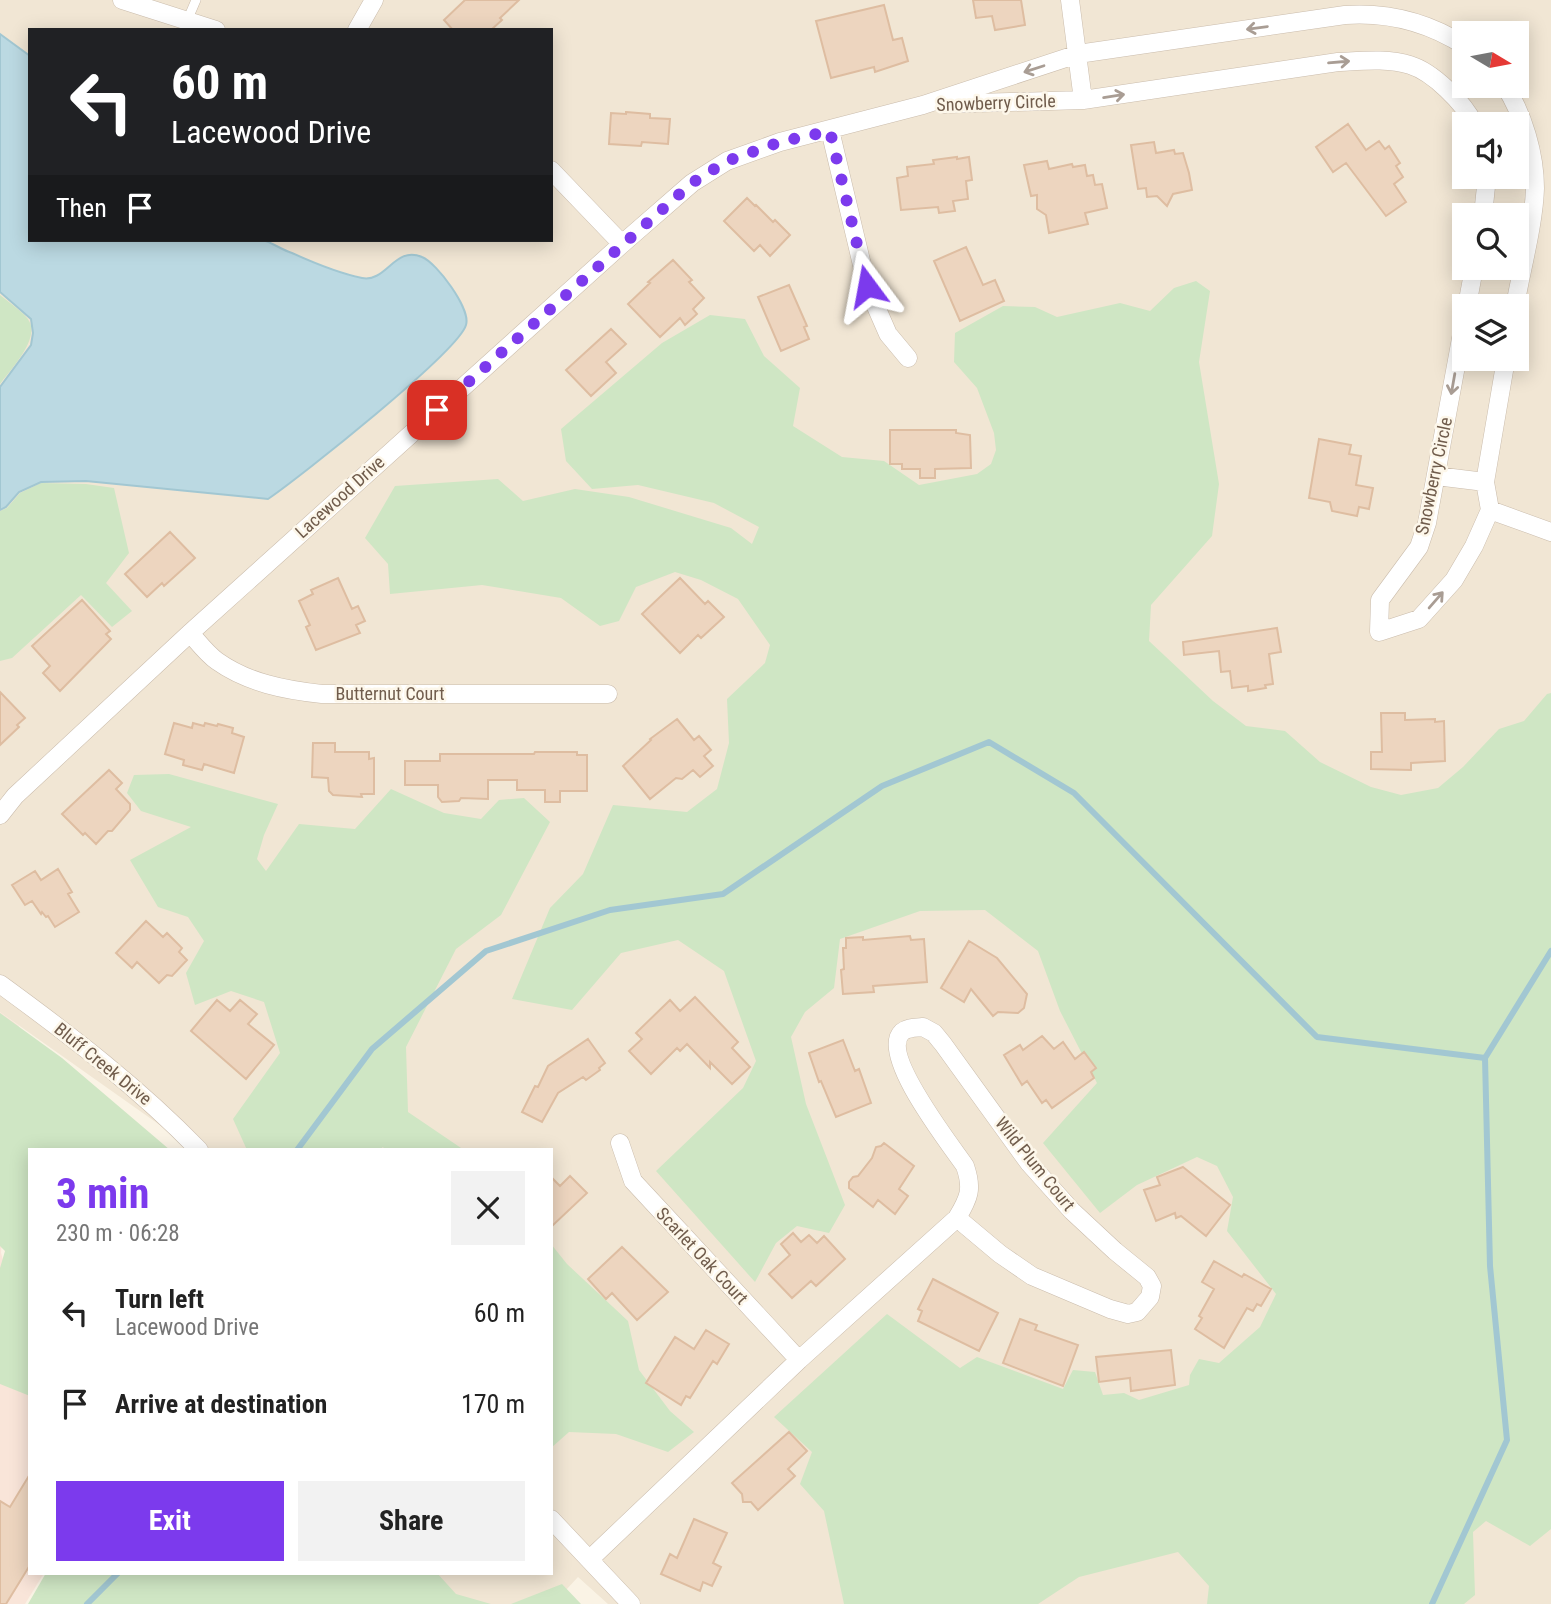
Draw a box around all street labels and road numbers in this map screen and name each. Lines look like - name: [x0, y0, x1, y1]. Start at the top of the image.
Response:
- street label: Snowberry Circle: [936, 90, 1056, 115]
- street label: Snowberry Circle: [1411, 415, 1456, 536]
- street label: Lacewood Drive: [291, 451, 389, 542]
- street label: Butternut Court: [335, 683, 445, 704]
- street label: Bluff Creek Drive: [51, 1018, 156, 1109]
- street label: Wild Plum Court: [991, 1113, 1080, 1215]
- street label: Scarlet Oak Court: [652, 1203, 753, 1308]

